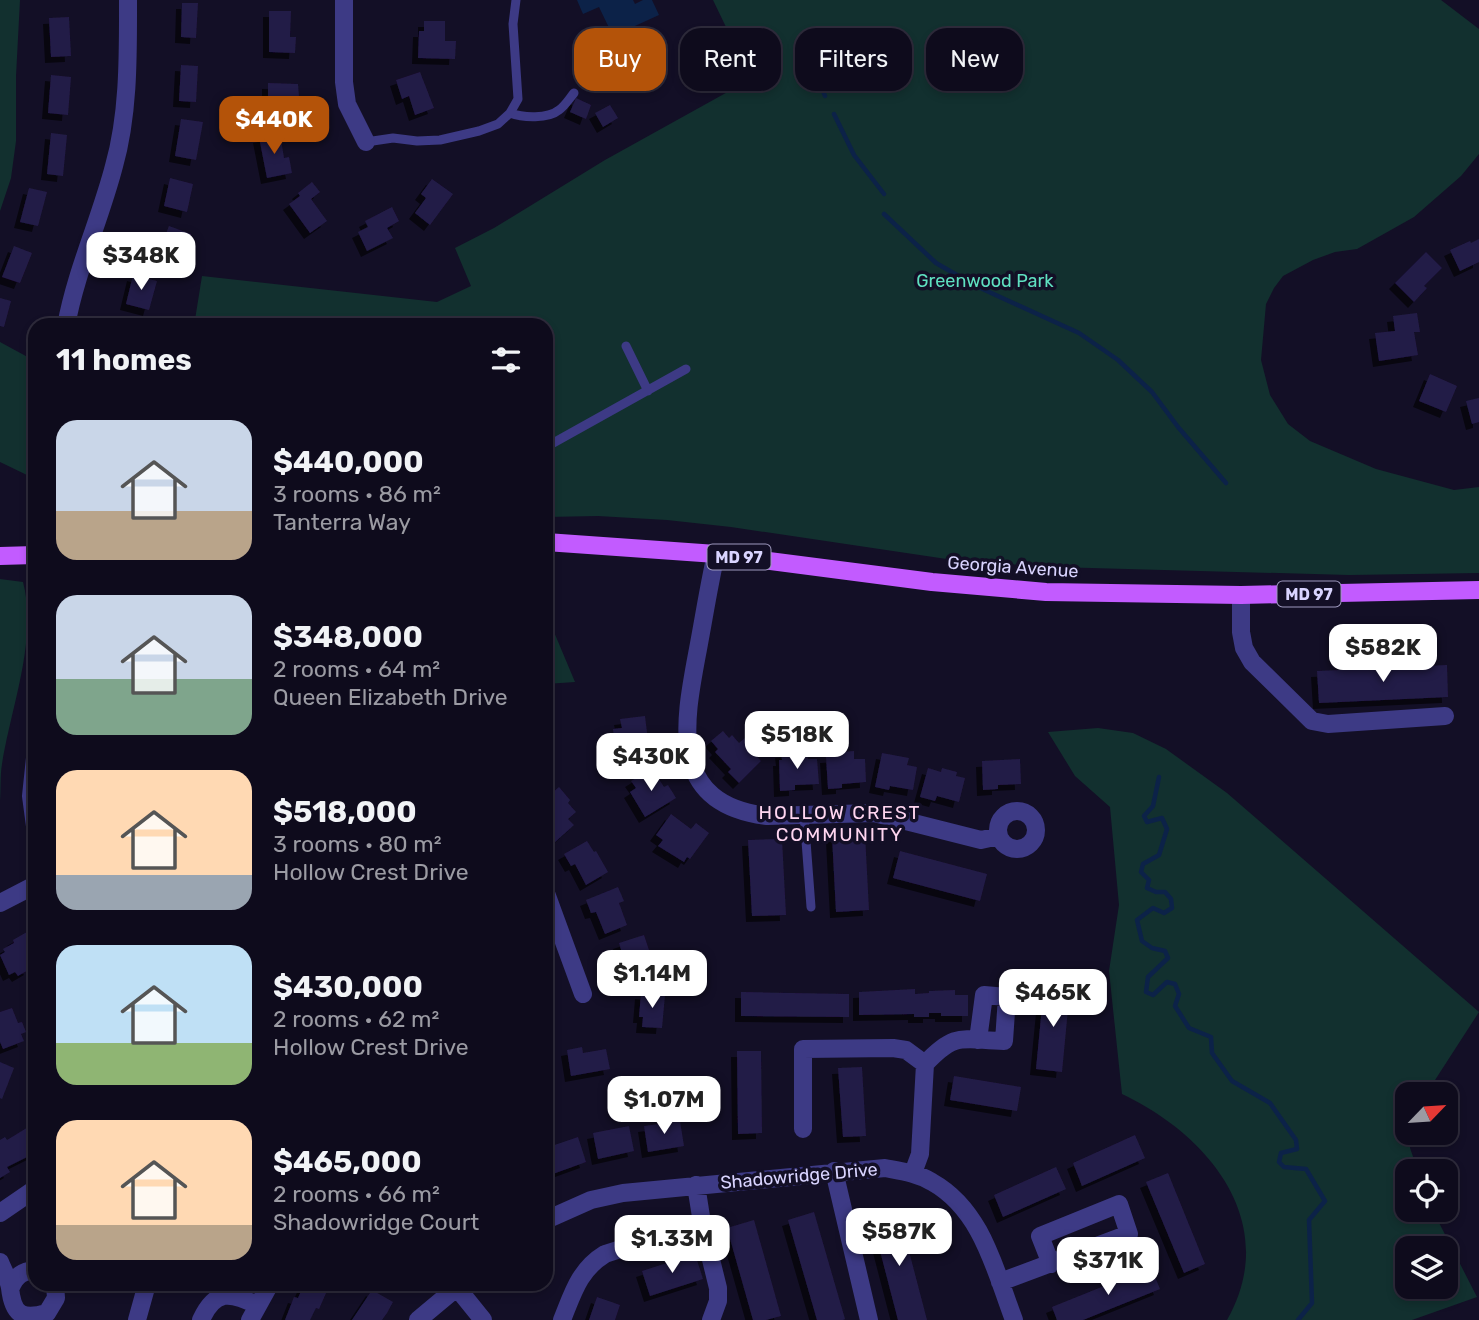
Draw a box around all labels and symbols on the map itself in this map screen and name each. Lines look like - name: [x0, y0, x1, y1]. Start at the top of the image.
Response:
- pin: $440K: [225, 96, 323, 156]
- pin: $348K: [92, 232, 190, 292]
- park label: Greenwood Park: [916, 270, 1054, 292]
- road number: MD 97: [708, 544, 770, 570]
- street label: Georgia Avenue: [947, 551, 1079, 583]
- road number: MD 97: [1278, 582, 1340, 607]
- pin: $582K: [1334, 624, 1432, 684]
- pin: $518K: [748, 712, 846, 771]
- pin: $430K: [602, 734, 700, 793]
- district label: HOLLOW CREST COMMUNITY: [758, 801, 922, 846]
- pin: $1.14M: [595, 950, 709, 1010]
- pin: $465K: [1004, 970, 1102, 1029]
- pin: $1.07M: [607, 1076, 721, 1136]
- north arrow: [1395, 1082, 1458, 1144]
- street label: Shadowridge Drive: [719, 1158, 879, 1194]
- pin: $587K: [850, 1208, 948, 1268]
- pin: $1.33M: [615, 1216, 729, 1275]
- pin: $371K: [1059, 1238, 1157, 1297]

